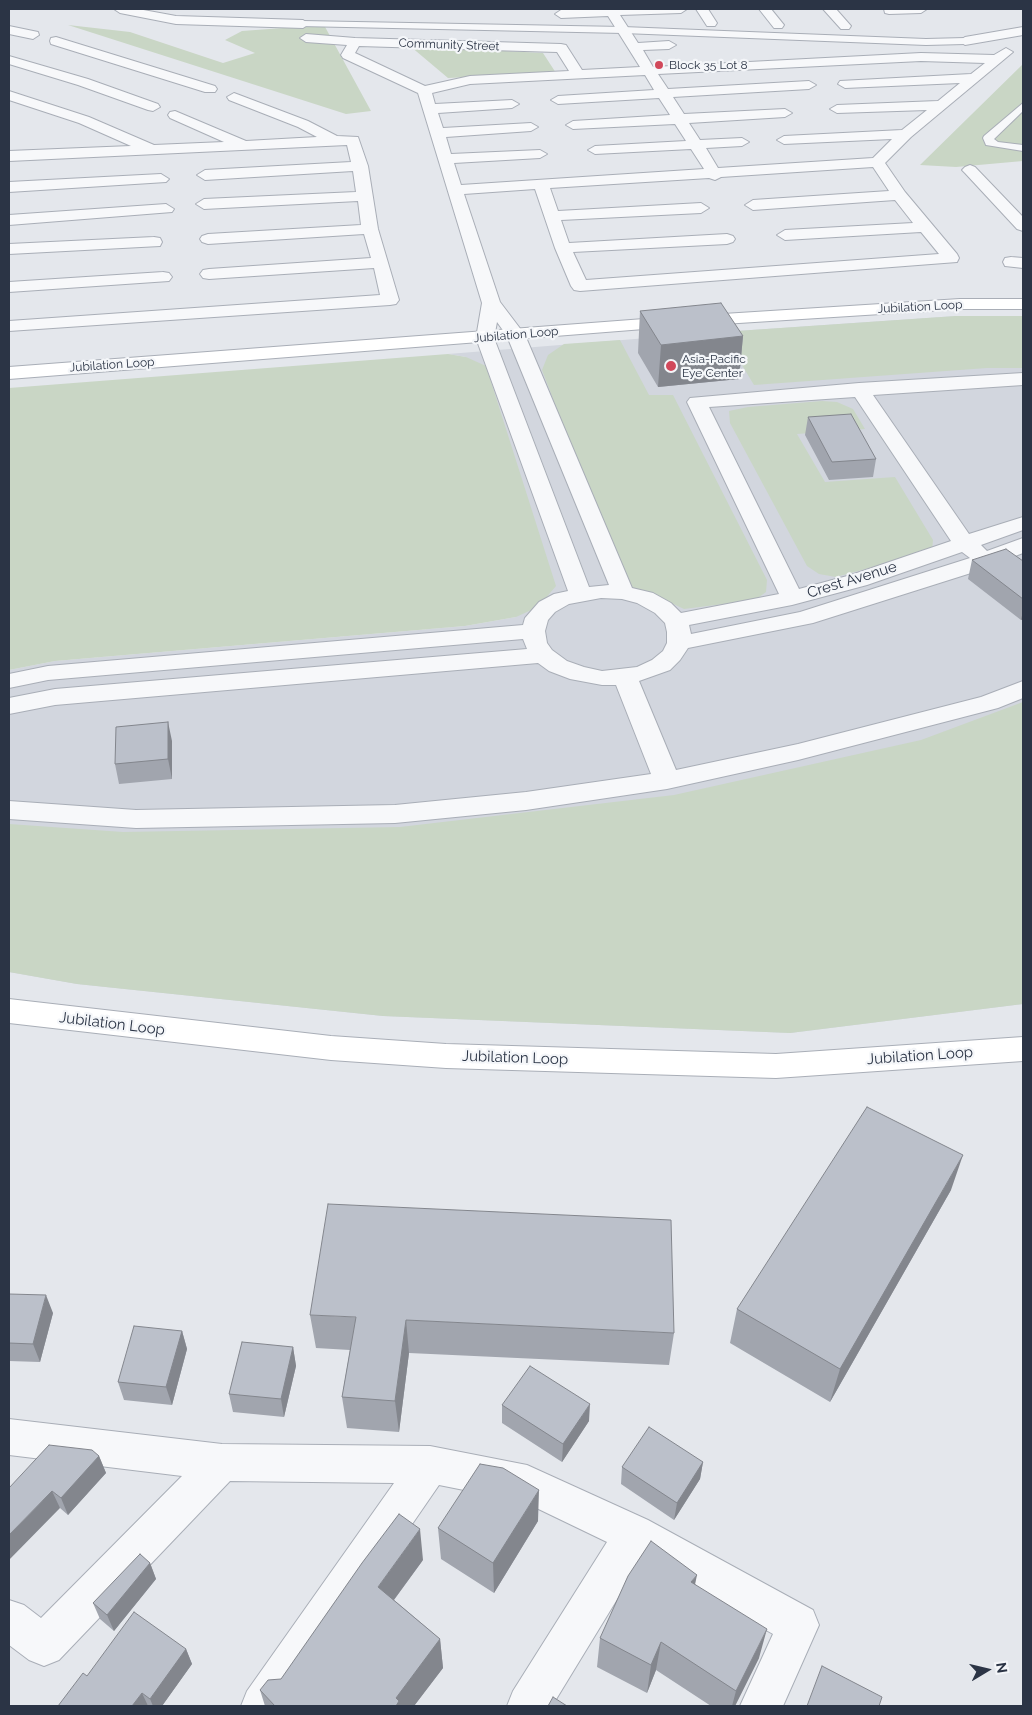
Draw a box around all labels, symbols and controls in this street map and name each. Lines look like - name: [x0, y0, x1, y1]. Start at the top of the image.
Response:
- street label: Community Street: [398, 36, 500, 54]
- place label: Block 35 Lot 8: [669, 58, 748, 72]
- marker: Block 35 Lot 8: [653, 59, 665, 71]
- street label: Jubilation Loop: [877, 298, 963, 316]
- street label: Jubilation Loop: [473, 324, 559, 346]
- place label: Asia-Pacific Eye Center: [682, 352, 746, 380]
- street label: Jubilation Loop: [69, 355, 155, 375]
- marker: Asia-Pacific Eye Center: [664, 359, 678, 373]
- street label: Crest Avenue: [805, 558, 899, 602]
- street label: Jubilation Loop: [58, 1009, 166, 1039]
- street label: Jubilation Loop: [866, 1043, 974, 1069]
- street label: Jubilation Loop: [462, 1047, 568, 1069]
- north arrow: [962, 1645, 1012, 1695]
- text: N: [993, 1661, 1011, 1674]

